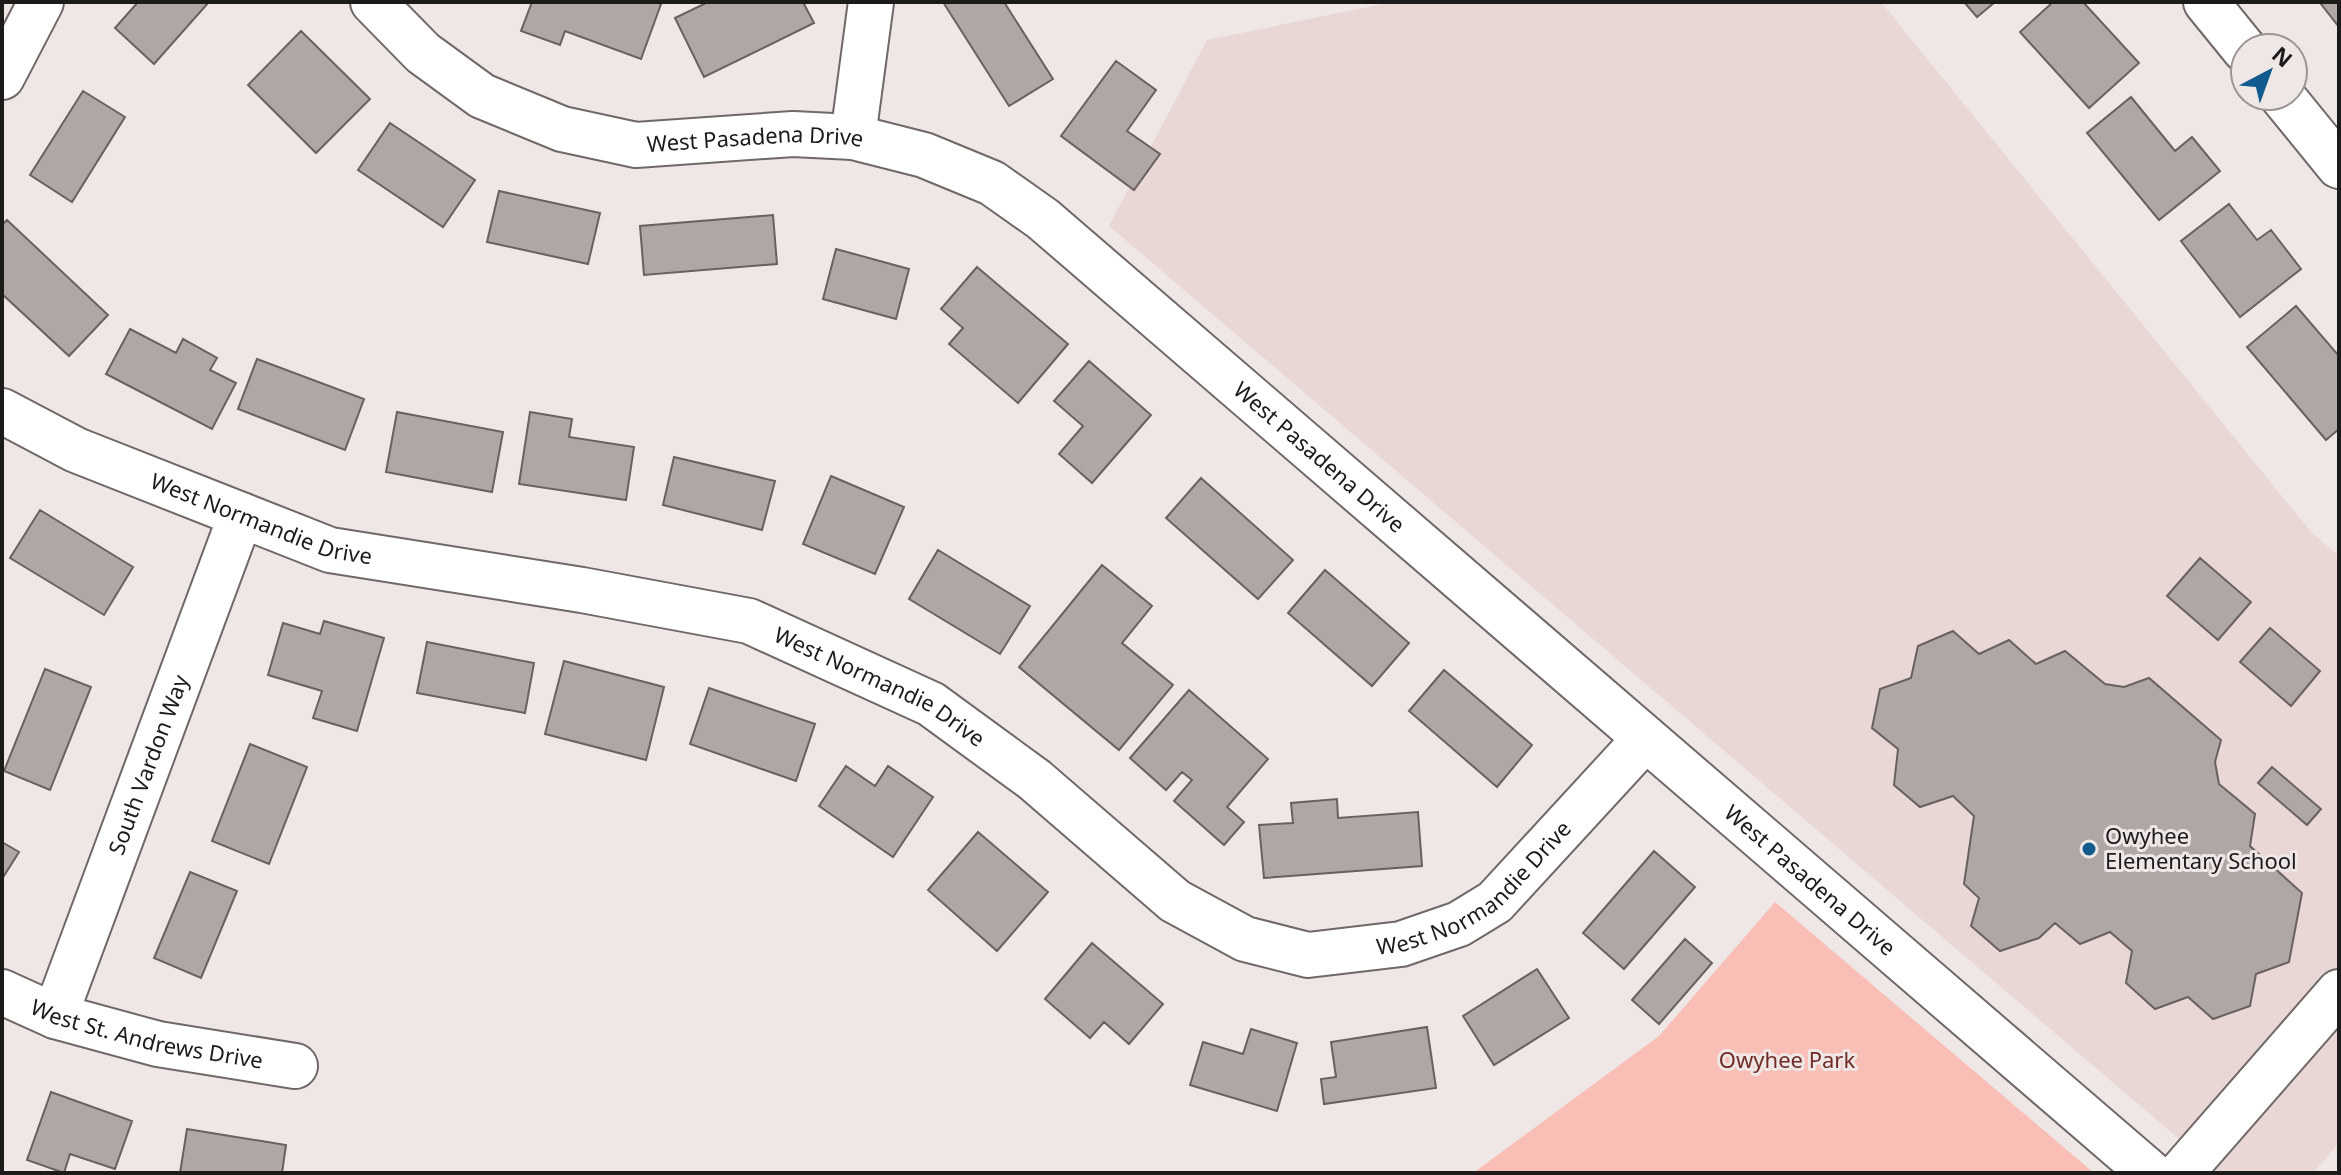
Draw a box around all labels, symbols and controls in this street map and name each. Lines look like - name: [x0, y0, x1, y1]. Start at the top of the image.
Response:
- north arrow: [2229, 32, 2309, 112]
- text: N: [2266, 39, 2299, 73]
- street label: West Pasadena Drive: [646, 118, 867, 158]
- street label: West Pasadena Drive: [1228, 374, 1412, 539]
- street label: West Normandie Drive: [146, 465, 374, 570]
- street label: West Normandie Drive: [770, 619, 992, 753]
- street label: South Vardon Way: [100, 669, 195, 859]
- street label: West Pasadena Drive: [1719, 797, 1903, 962]
- street label: West Normandie Drive: [1374, 813, 1577, 961]
- place label: Owyhee Elementary School: [2105, 820, 2297, 875]
- marker: Owyhee Elementary School: [2080, 840, 2098, 858]
- street label: West St. Andrews Drive: [26, 991, 265, 1075]
- park label: Owyhee Park: [1719, 1044, 1855, 1074]

